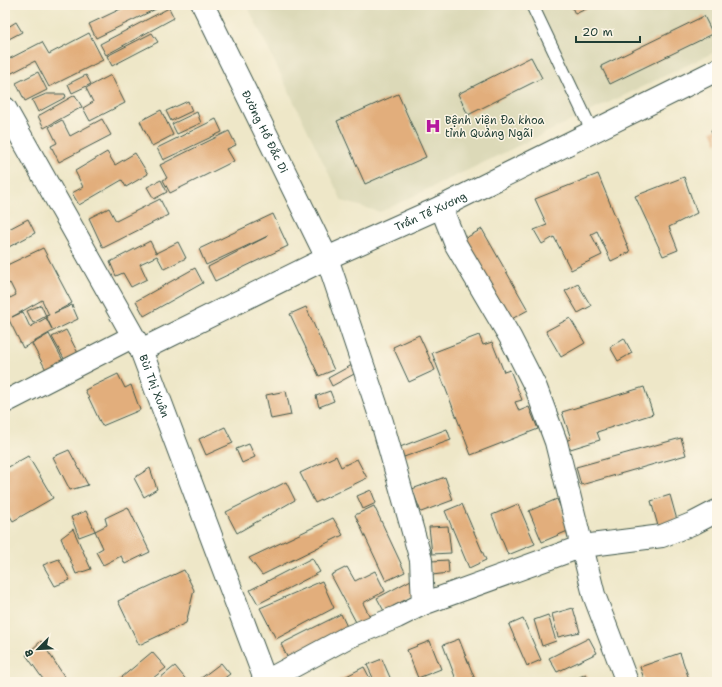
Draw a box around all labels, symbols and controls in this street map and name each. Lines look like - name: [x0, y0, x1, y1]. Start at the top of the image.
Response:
- scale bar: [576, 18, 640, 44]
- text: 20 m: [582, 24, 613, 40]
- street label: Đường Hồ Đắc Di: [238, 88, 291, 176]
- place label: Bệnh viện Đa khoa tỉnh Quảng Ngãi: [445, 113, 545, 141]
- hospital icon: Bệnh viện Đa khoa tỉnh Quảng Ngãi: [424, 117, 442, 135]
- street label: Trần Tế Xương: [392, 188, 469, 235]
- street label: Bùi Thị Xuân: [135, 352, 173, 420]
- north arrow: [18, 629, 58, 669]
- text: B: [21, 647, 38, 659]

